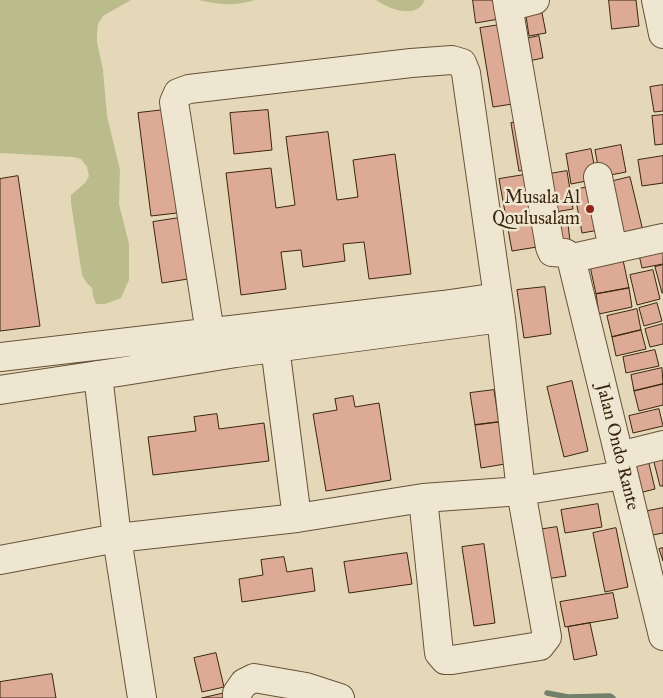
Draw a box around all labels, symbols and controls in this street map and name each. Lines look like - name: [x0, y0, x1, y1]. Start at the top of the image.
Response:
- place label: Musala Al Qoulusalam: [492, 188, 580, 230]
- marker: Musala Al Qoulusalam: [584, 203, 596, 215]
- street label: Jalan Ondo Rante: [591, 381, 643, 513]

